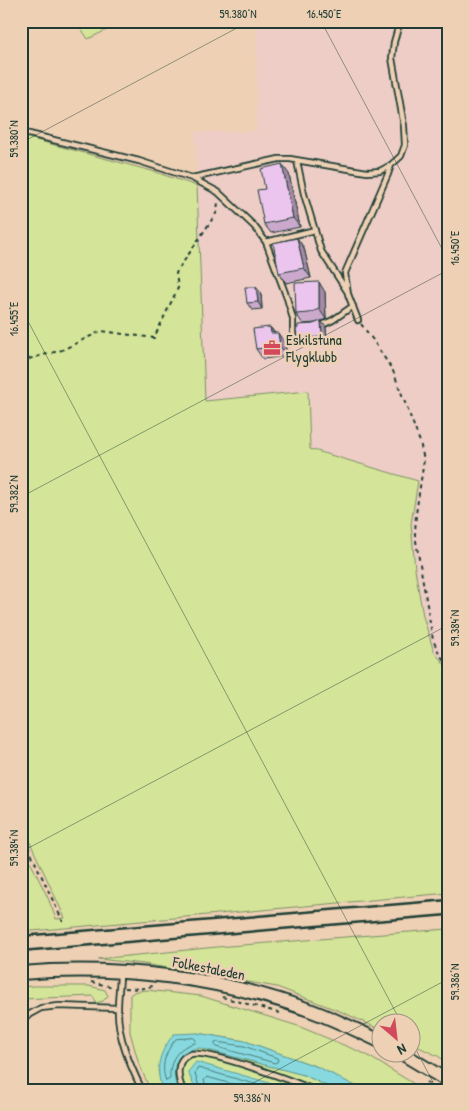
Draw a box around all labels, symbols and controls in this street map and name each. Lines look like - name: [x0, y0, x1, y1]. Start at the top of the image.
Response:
- text: 59.380°N: [219, 5, 257, 22]
- text: 16.450°E: [307, 5, 342, 22]
- text: 59.380°N: [5, 120, 22, 158]
- text: 16.450°E: [446, 230, 463, 265]
- text: 16.455°E: [5, 301, 22, 336]
- place label: Eskilstuna Flygklubb: [285, 329, 342, 367]
- office icon: Eskilstuna Flygklubb: [262, 338, 282, 358]
- text: 59.382°N: [5, 475, 22, 513]
- text: 59.384°N: [446, 610, 463, 646]
- text: 59.384°N: [5, 830, 22, 866]
- street label: Folkestaleden: [170, 951, 247, 985]
- text: 59.386°N: [446, 964, 463, 1000]
- north arrow: [372, 1014, 422, 1064]
- text: N: [394, 1040, 410, 1060]
- text: 59.386°N: [234, 1089, 270, 1106]

